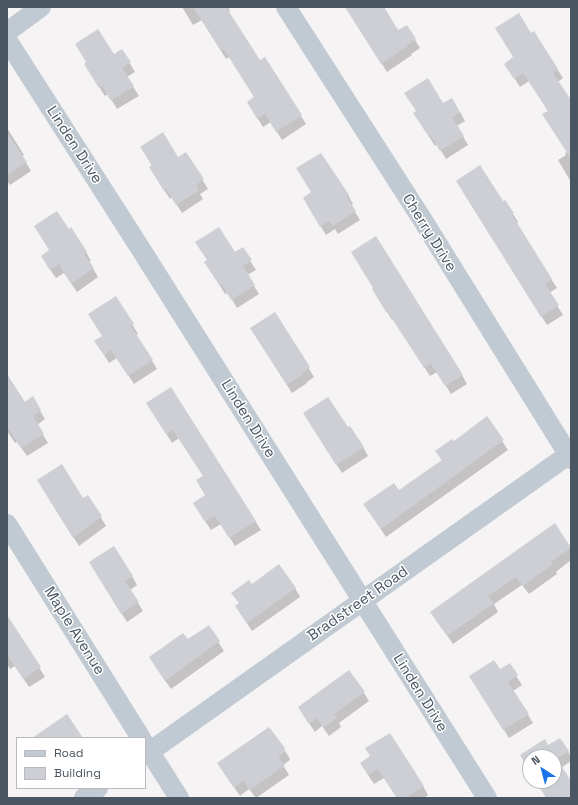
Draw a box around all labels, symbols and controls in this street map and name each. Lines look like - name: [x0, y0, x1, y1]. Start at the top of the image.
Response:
- street label: Linden Drive: [42, 103, 106, 187]
- street label: Cherry Drive: [398, 191, 460, 275]
- street label: Linden Drive: [217, 377, 279, 461]
- street label: Bradstreet Road: [304, 563, 412, 645]
- street label: Maple Avenue: [40, 584, 108, 678]
- street label: Linden Drive: [389, 651, 451, 735]
- legend: [16, 737, 146, 789]
- text: Road: [54, 745, 83, 761]
- north arrow: [522, 749, 562, 789]
- text: N: [528, 752, 543, 768]
- text: Building: [54, 765, 101, 781]

